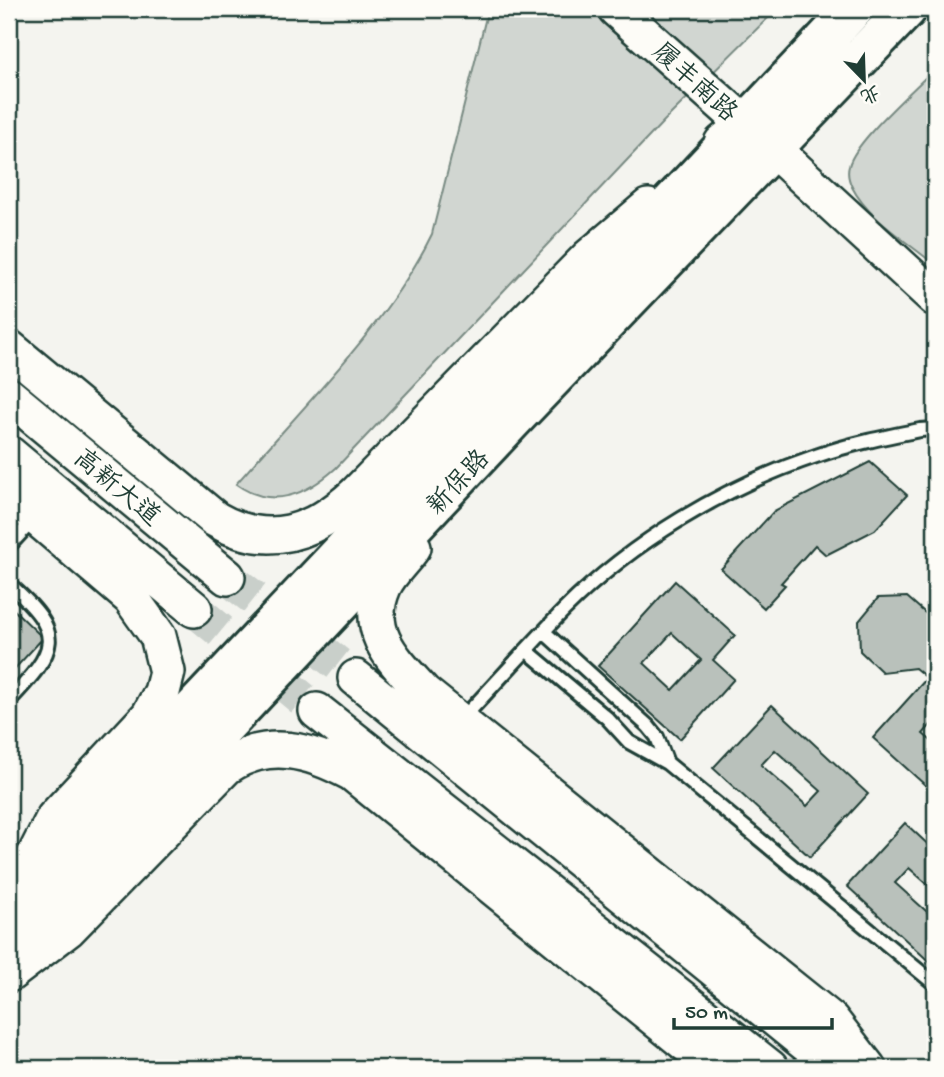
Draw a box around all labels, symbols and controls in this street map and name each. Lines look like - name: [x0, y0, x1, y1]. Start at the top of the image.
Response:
- street label: 履丰南路: [644, 37, 743, 131]
- north arrow: [828, 46, 898, 116]
- text: 北: [856, 78, 883, 107]
- street label: 高新大道: [65, 443, 166, 535]
- street label: 新保路: [421, 444, 498, 523]
- scale bar: [674, 986, 832, 1030]
- text: 50 m: [685, 1002, 728, 1027]

